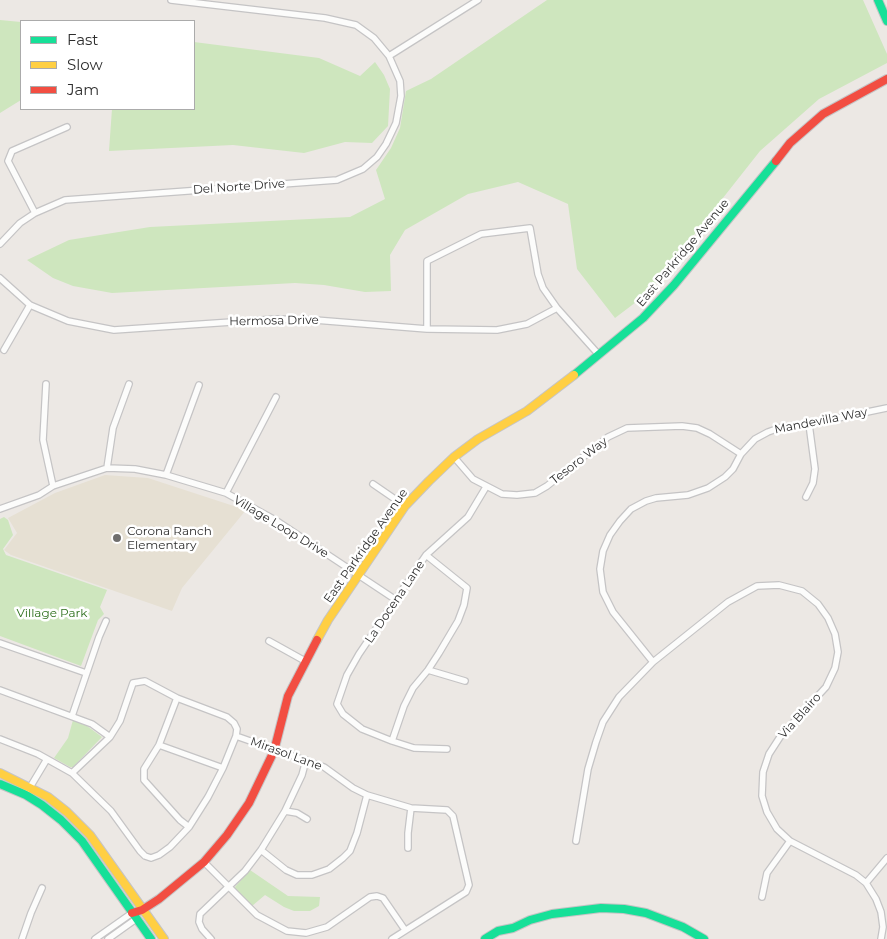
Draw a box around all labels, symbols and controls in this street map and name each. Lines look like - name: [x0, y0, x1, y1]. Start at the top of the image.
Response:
- legend: [20, 20, 195, 110]
- text: Fast: [67, 30, 98, 49]
- text: Slow: [67, 55, 103, 74]
- text: Jam: [67, 80, 99, 99]
- street label: Del Norte Drive: [192, 177, 286, 197]
- street label: East Parkridge Avenue: [634, 196, 732, 310]
- street label: Hermosa Drive: [229, 313, 319, 329]
- street label: Mandevilla Way: [773, 405, 869, 437]
- street label: Tesoro Way: [548, 434, 610, 488]
- street label: East Parkridge Avenue: [321, 486, 411, 606]
- street label: Village Loop Drive: [231, 493, 331, 561]
- place label: Corona Ranch Elementary: [127, 524, 212, 552]
- marker: Corona Ranch Elementary: [111, 532, 123, 544]
- street label: La Docena Lane: [362, 558, 428, 646]
- park label: Village Park: [17, 606, 87, 620]
- street label: Via Blairo: [776, 690, 824, 742]
- street label: Mirasol Lane: [248, 734, 324, 774]

